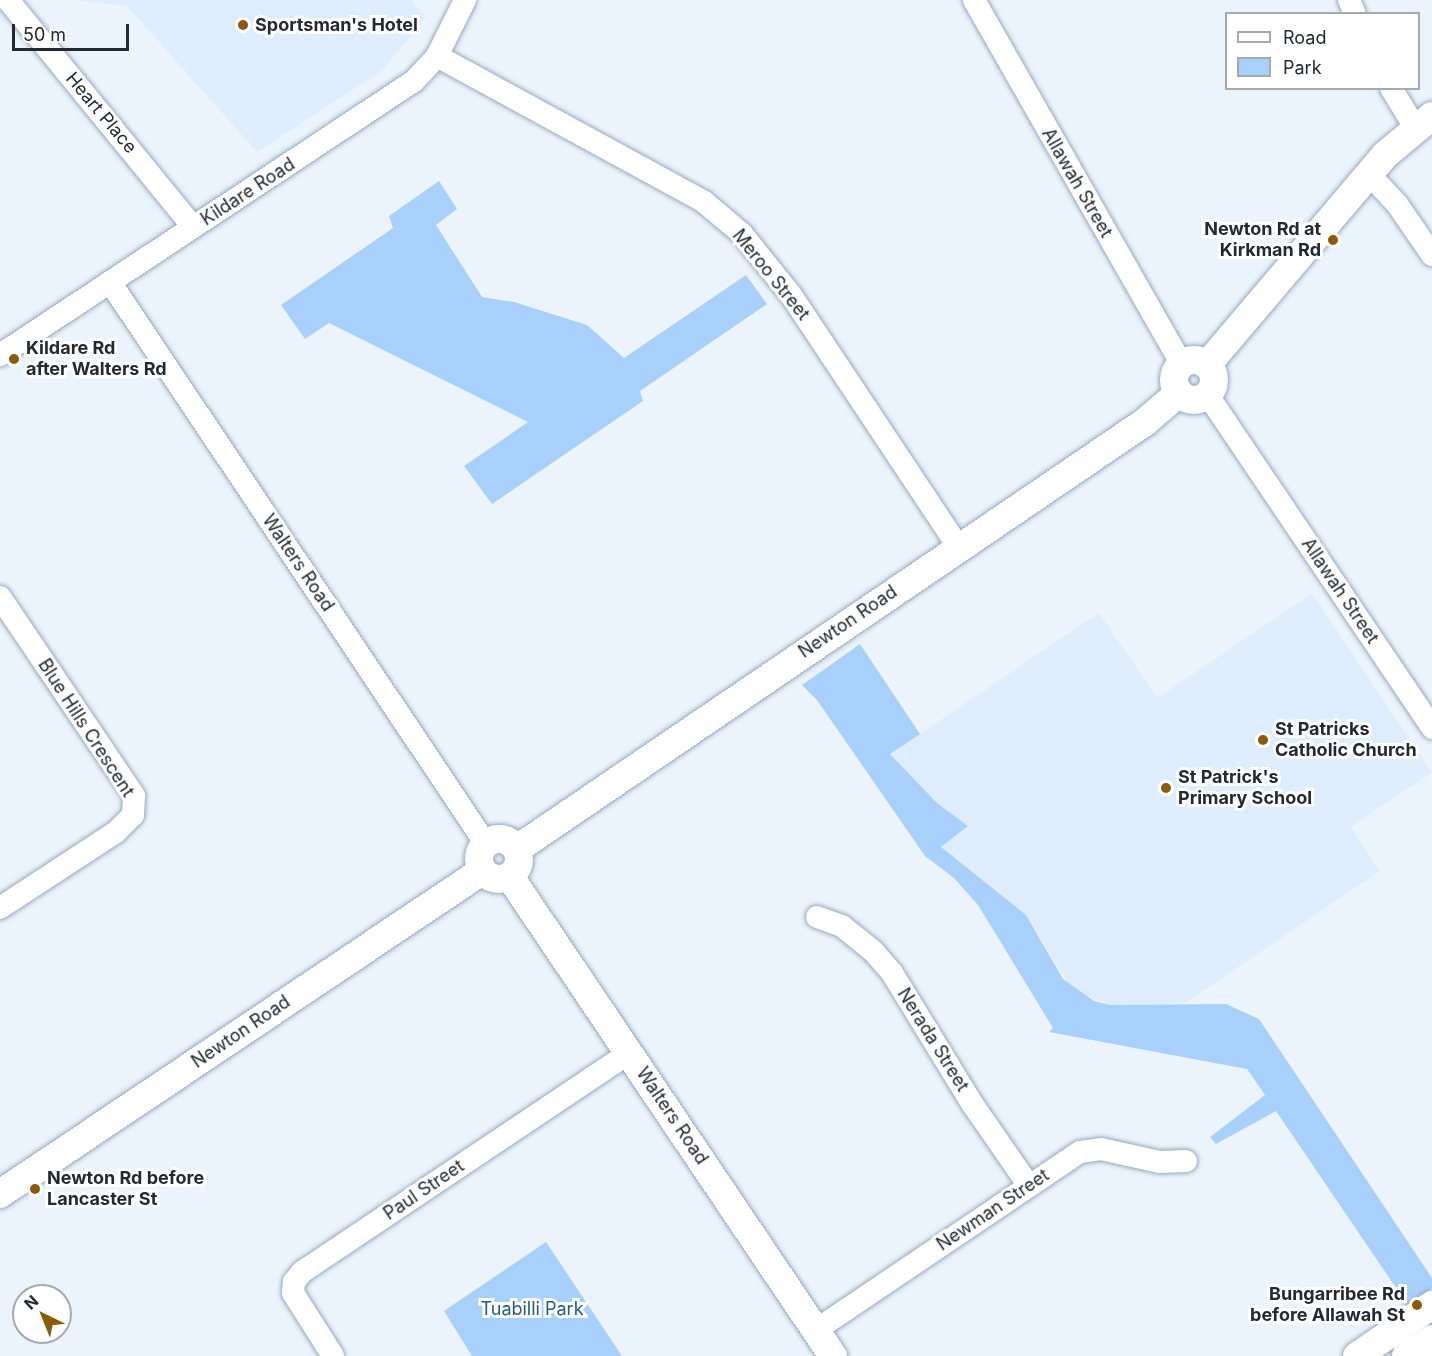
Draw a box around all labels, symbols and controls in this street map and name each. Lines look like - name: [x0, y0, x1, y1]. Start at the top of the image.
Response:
- scale bar: [15, 12, 132, 50]
- legend: [1225, 12, 1420, 90]
- place label: Sportsman's Hotel: [255, 14, 418, 36]
- marker: Sportsman's Hotel: [236, 18, 250, 32]
- text: 50 m: [23, 24, 66, 45]
- text: Road: [1283, 27, 1326, 48]
- text: Park: [1283, 57, 1322, 78]
- street label: Heart Place: [61, 68, 141, 158]
- street label: Allawah Street: [1037, 125, 1117, 241]
- street label: Kildare Road: [197, 154, 299, 230]
- place label: Newton Rd at Kirkman Rd: [1204, 219, 1321, 262]
- street label: Meroo Street: [728, 225, 814, 325]
- marker: Newton Rd at Kirkman Rd: [1326, 233, 1340, 247]
- place label: Kildare Rd after Walters Rd: [26, 338, 167, 380]
- marker: Kildare Rd after Walters Rd: [7, 352, 21, 366]
- street label: Walters Road: [258, 510, 338, 616]
- street label: Allawah Street: [1297, 534, 1383, 648]
- street label: Newton Road: [795, 581, 901, 663]
- street label: Blue Hills Crescent: [33, 655, 139, 801]
- place label: St Patricks Catholic Church: [1275, 719, 1417, 762]
- marker: St Patricks Catholic Church: [1256, 733, 1270, 747]
- place label: St Patrick's Primary School: [1178, 767, 1312, 810]
- marker: St Patrick's Primary School: [1159, 781, 1173, 795]
- street label: Nerada Street: [893, 984, 973, 1096]
- street label: Newton Road: [188, 991, 294, 1073]
- street label: Walters Road: [632, 1063, 712, 1169]
- street label: Paul Street: [380, 1155, 468, 1225]
- street label: Newman Street: [933, 1164, 1053, 1256]
- place label: Newton Rd before Lancaster St: [47, 1168, 204, 1210]
- marker: Newton Rd before Lancaster St: [28, 1182, 42, 1196]
- north arrow: [12, 1284, 72, 1344]
- place label: Bungarribee Rd before Allawah St: [1250, 1284, 1405, 1326]
- text: N: [20, 1291, 42, 1314]
- park label: Tuabilli Park: [480, 1298, 584, 1320]
- marker: Bungarribee Rd before Allawah St: [1410, 1298, 1424, 1312]

